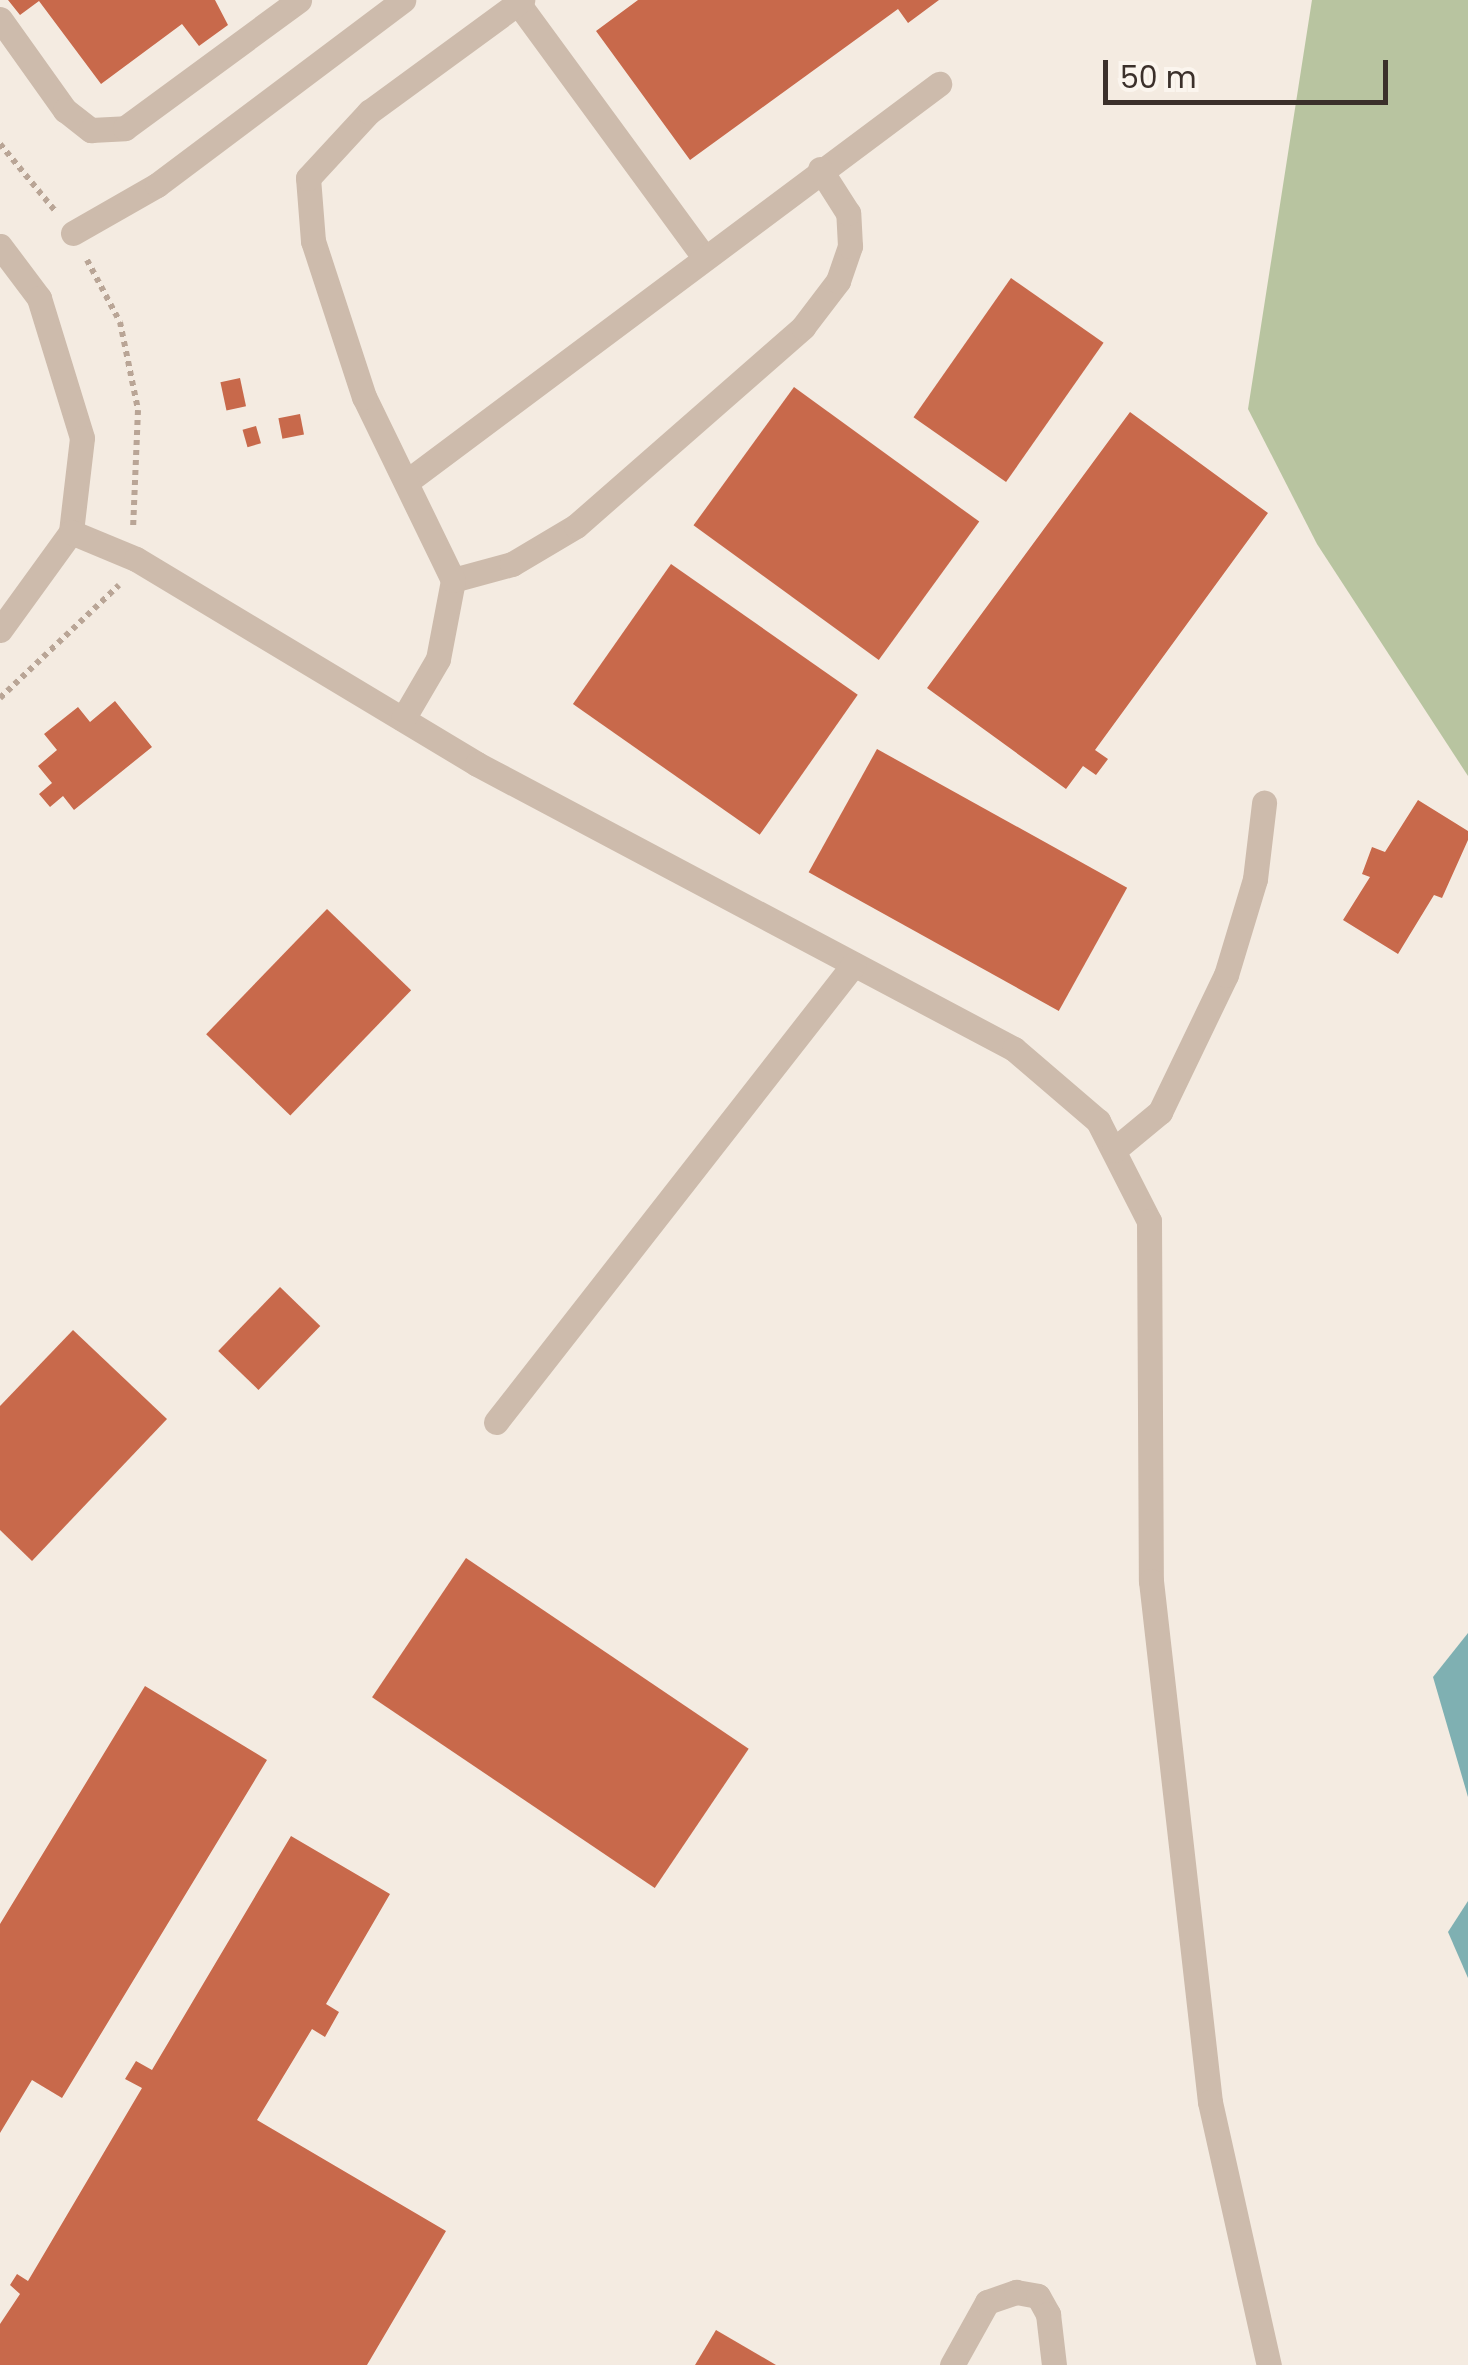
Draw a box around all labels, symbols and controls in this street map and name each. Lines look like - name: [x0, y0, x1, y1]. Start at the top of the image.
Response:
- scale bar: [1108, 40, 1393, 102]
- text: 50 m: [1120, 56, 1197, 99]

